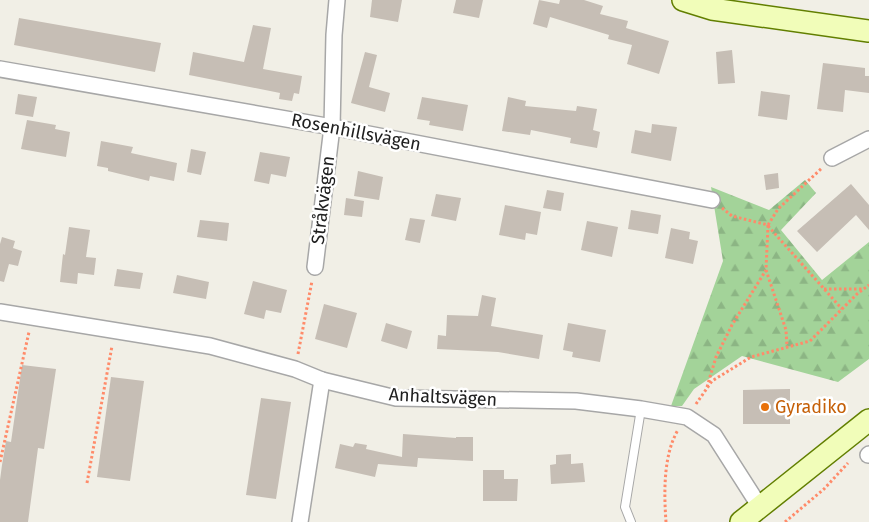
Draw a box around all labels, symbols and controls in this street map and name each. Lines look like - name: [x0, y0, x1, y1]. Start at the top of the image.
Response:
- street label: Rosenhillsvägen: [289, 109, 423, 155]
- street label: Stråkvägen: [307, 154, 339, 246]
- street label: Anhaltsvägen: [388, 383, 498, 411]
- place label: Gyradiko: [775, 396, 847, 418]
- marker: Gyradiko: [759, 401, 771, 413]

